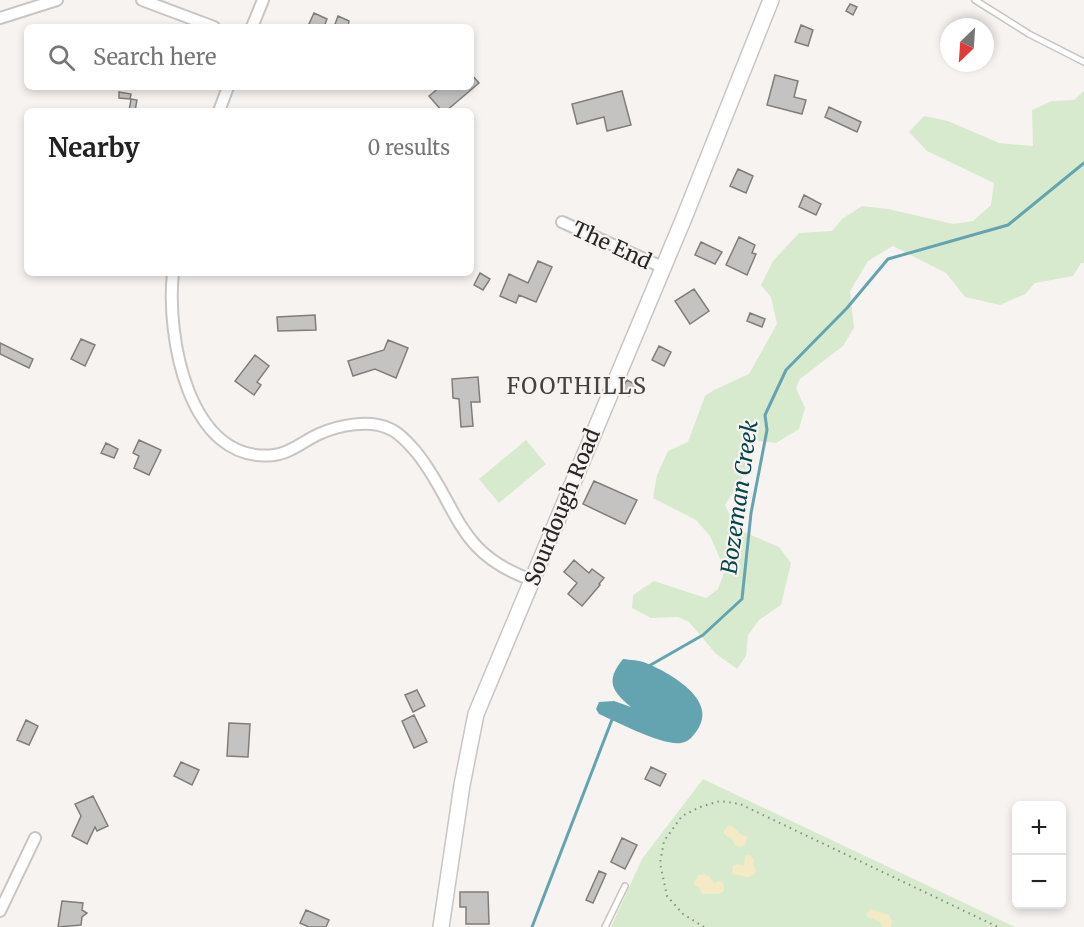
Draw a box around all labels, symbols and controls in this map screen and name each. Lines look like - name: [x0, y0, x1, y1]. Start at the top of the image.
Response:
- north arrow: [940, 18, 994, 72]
- search box: [24, 24, 474, 90]
- icon: search: [45, 41, 78, 74]
- text: Search here: [93, 43, 216, 71]
- text: Nearby: [48, 131, 140, 164]
- text: 0 results: [367, 135, 450, 160]
- street label: The End: [568, 215, 656, 275]
- district label: FOOTHILLS: [507, 372, 647, 400]
- water label: Bozeman Creek: [714, 418, 764, 576]
- street label: Sourdough Road: [518, 424, 606, 589]
- map controls: [1012, 801, 1066, 909]
- button: +: [1012, 801, 1066, 855]
- button: −: [1012, 855, 1066, 909]

